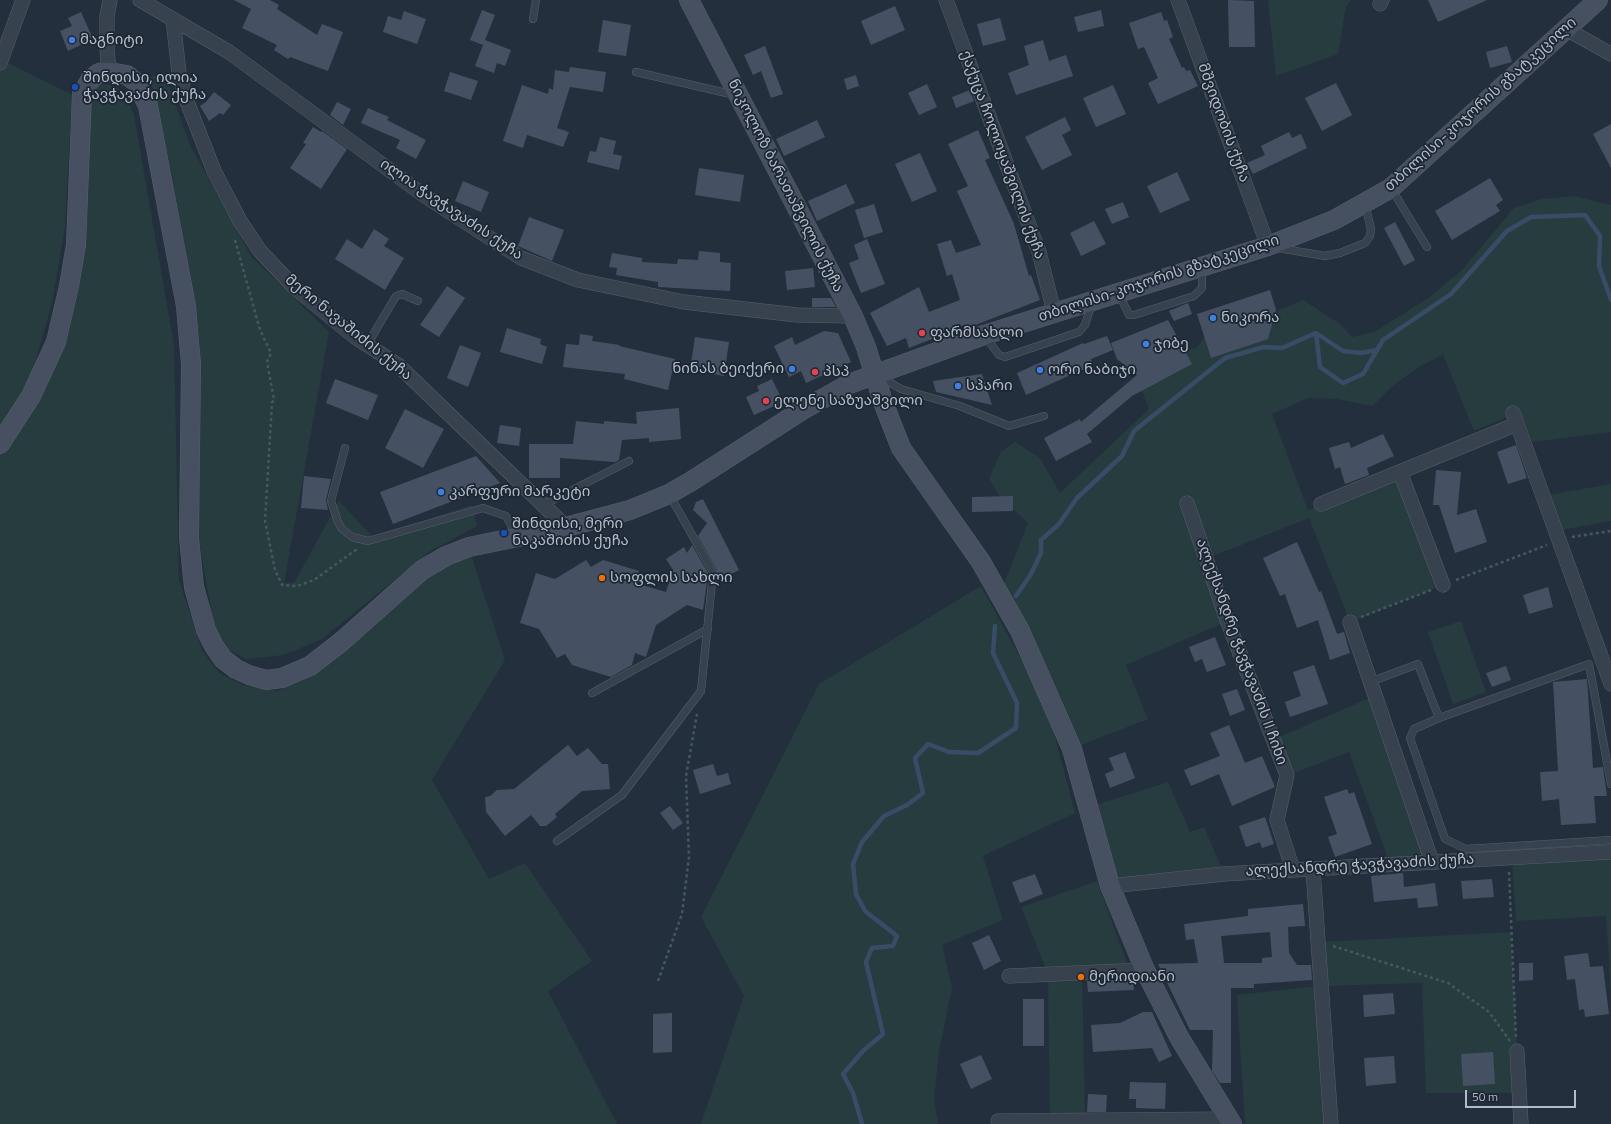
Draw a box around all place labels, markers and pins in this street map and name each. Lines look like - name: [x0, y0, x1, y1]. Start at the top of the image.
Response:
- place label: მაგნიტი: [80, 31, 143, 49]
- marker: მაგნიტი: [67, 35, 77, 45]
- place label: შინდისი, ილია ჭავჭავაძის ქუჩა: [83, 69, 206, 104]
- marker: შინდისი, ილია ჭავჭავაძის ქუჩა: [70, 82, 80, 92]
- place label: ნიკორა: [1221, 309, 1279, 327]
- marker: ნიკორა: [1208, 313, 1218, 323]
- place label: ფარმსახლი: [930, 324, 1023, 342]
- marker: ფარმსახლი: [917, 328, 927, 338]
- place label: ჯიბე: [1154, 335, 1189, 353]
- marker: ჯიბე: [1141, 339, 1151, 349]
- place label: ნინას ბეიქერი: [672, 360, 784, 378]
- place label: ორი ნაბიჯი: [1048, 361, 1136, 379]
- place label: პსპ: [823, 363, 849, 381]
- marker: ნინას ბეიქერი: [787, 364, 797, 374]
- marker: ორი ნაბიჯი: [1035, 365, 1045, 375]
- marker: პსპ: [810, 367, 820, 377]
- place label: სპარი: [966, 377, 1013, 395]
- marker: სპარი: [953, 381, 963, 391]
- place label: ელენე საზუაშვილი: [774, 392, 923, 410]
- marker: ელენე საზუაშვილი: [761, 396, 771, 406]
- place label: კარფური მარკეტი: [449, 483, 590, 501]
- marker: კარფური მარკეტი: [436, 487, 446, 497]
- place label: შინდისი, მერი ნაკაშიძის ქუჩა: [512, 515, 629, 550]
- marker: შინდისი, მერი ნაკაშიძის ქუჩა: [499, 528, 509, 538]
- place label: სოფლის სახლი: [610, 569, 733, 587]
- marker: სოფლის სახლი: [597, 573, 607, 583]
- place label: მერიდიანი: [1089, 968, 1175, 986]
- marker: მერიდიანი: [1076, 972, 1086, 982]

